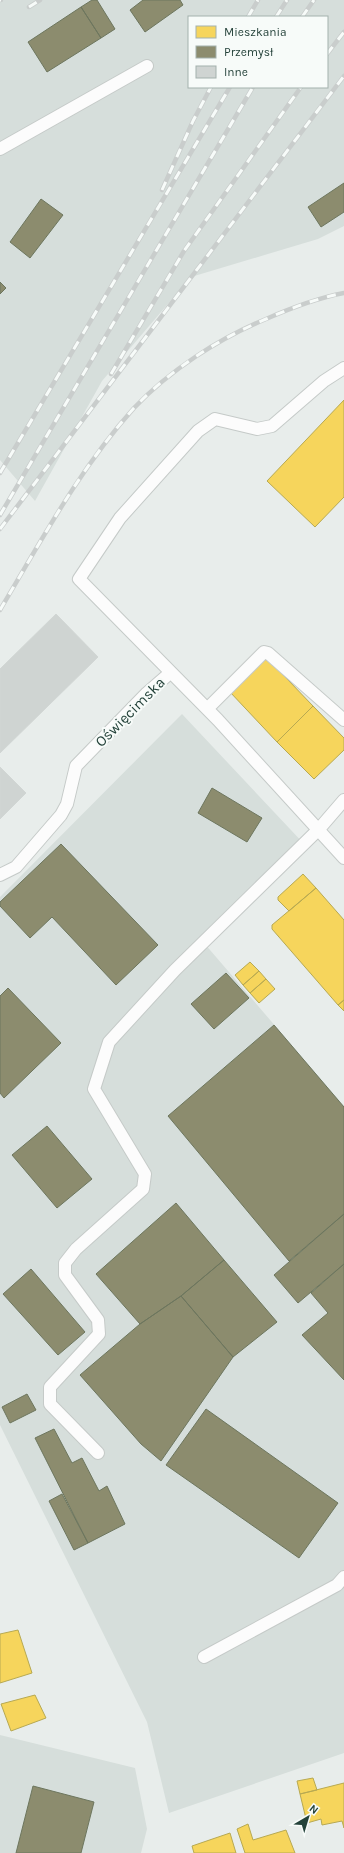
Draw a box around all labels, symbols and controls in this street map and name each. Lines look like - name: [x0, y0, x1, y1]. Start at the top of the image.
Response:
- legend: [188, 16, 328, 88]
- text: Mieszkania: [224, 25, 287, 39]
- text: Przemysł: [224, 45, 274, 59]
- text: Inne: [224, 65, 248, 79]
- street label: Oświęcimska: [91, 673, 169, 751]
- north arrow: [288, 1797, 328, 1837]
- text: N: [307, 1802, 321, 1817]

